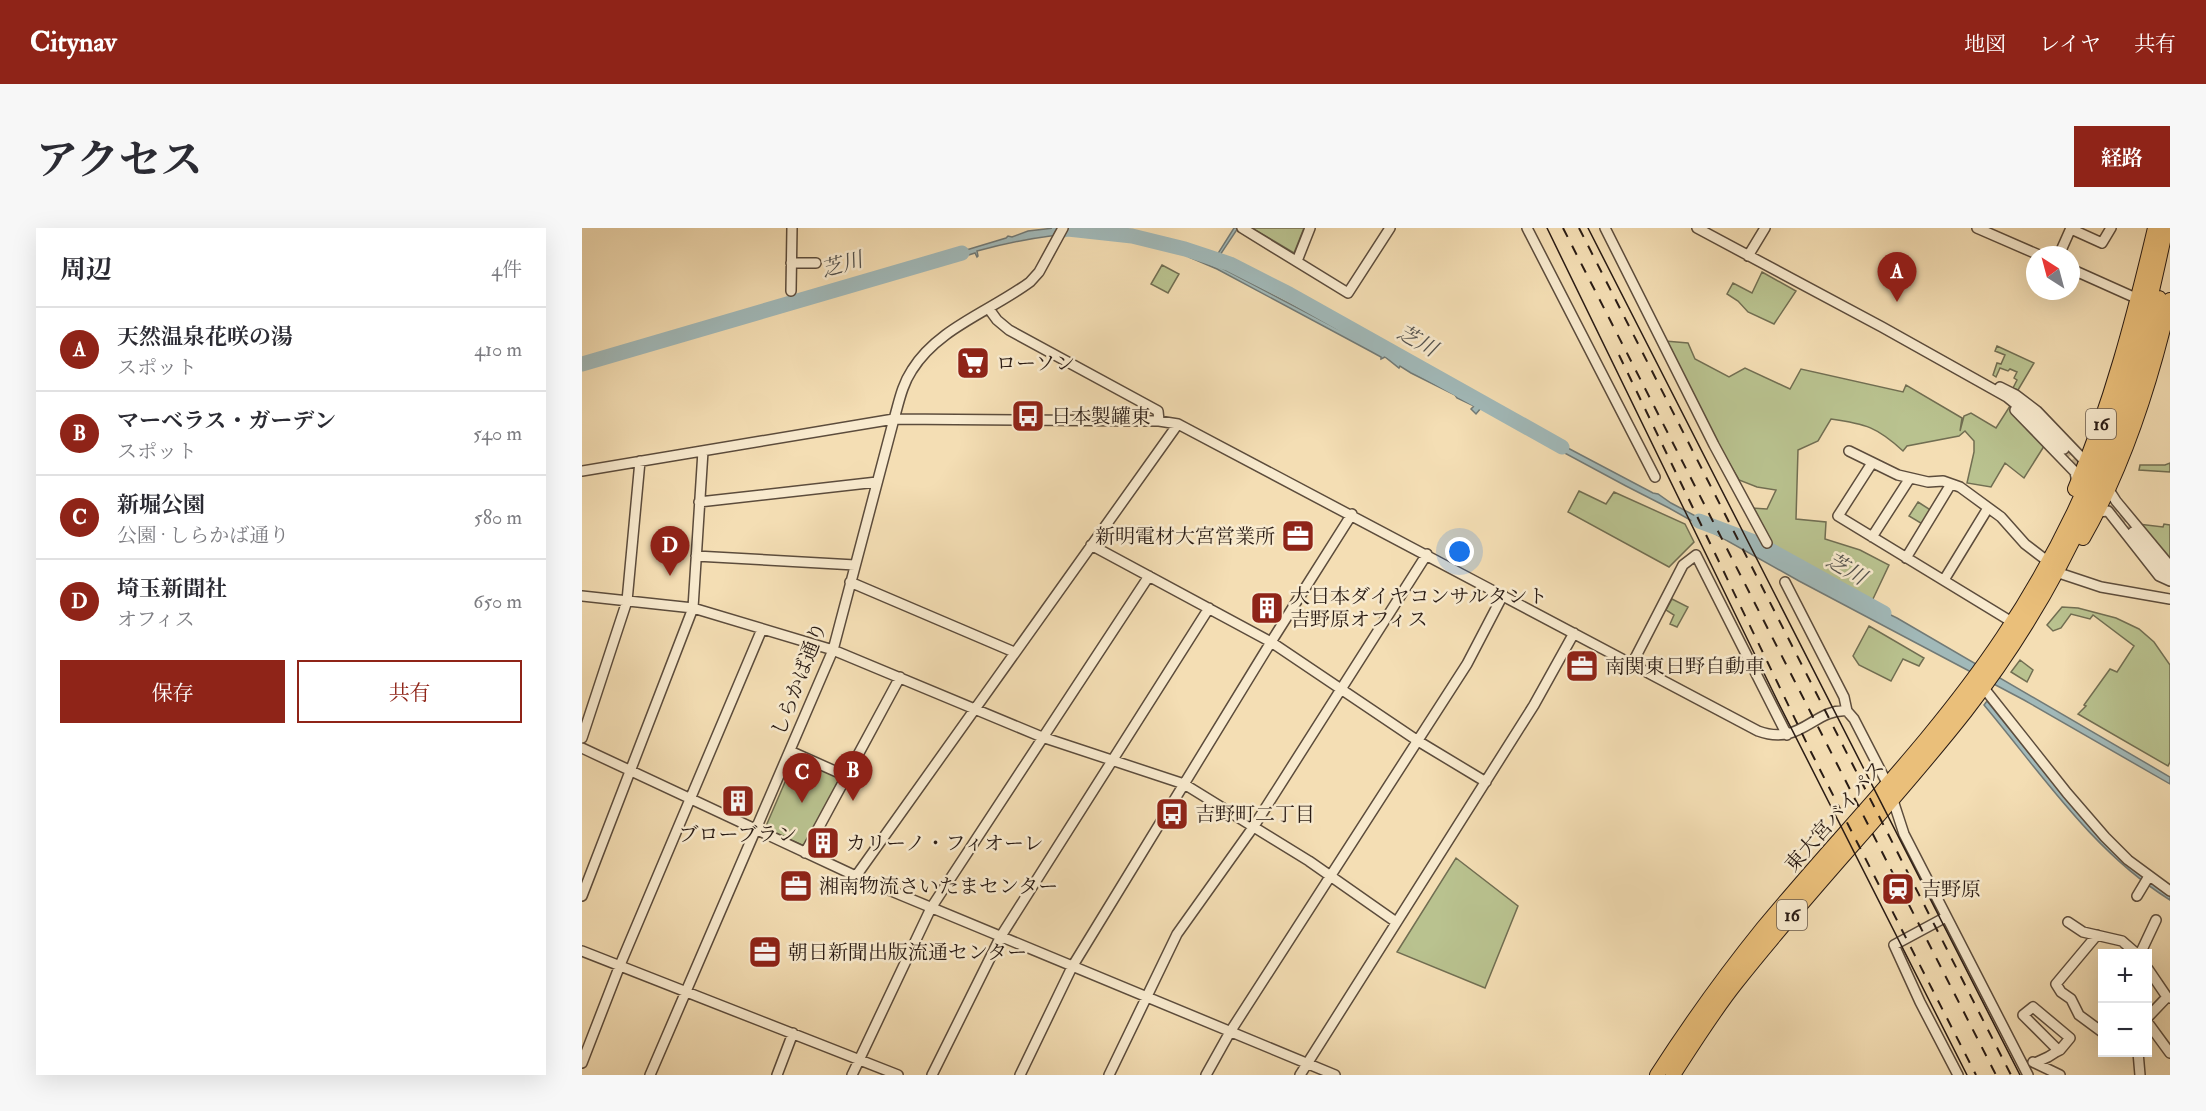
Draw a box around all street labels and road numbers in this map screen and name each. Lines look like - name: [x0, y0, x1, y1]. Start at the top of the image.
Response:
- road number: 16: [2086, 409, 2116, 439]
- street label: しらかば通り: [766, 619, 832, 739]
- street label: 東大宮バイパス: [1780, 755, 1890, 877]
- road number: 16: [1777, 900, 1807, 930]

